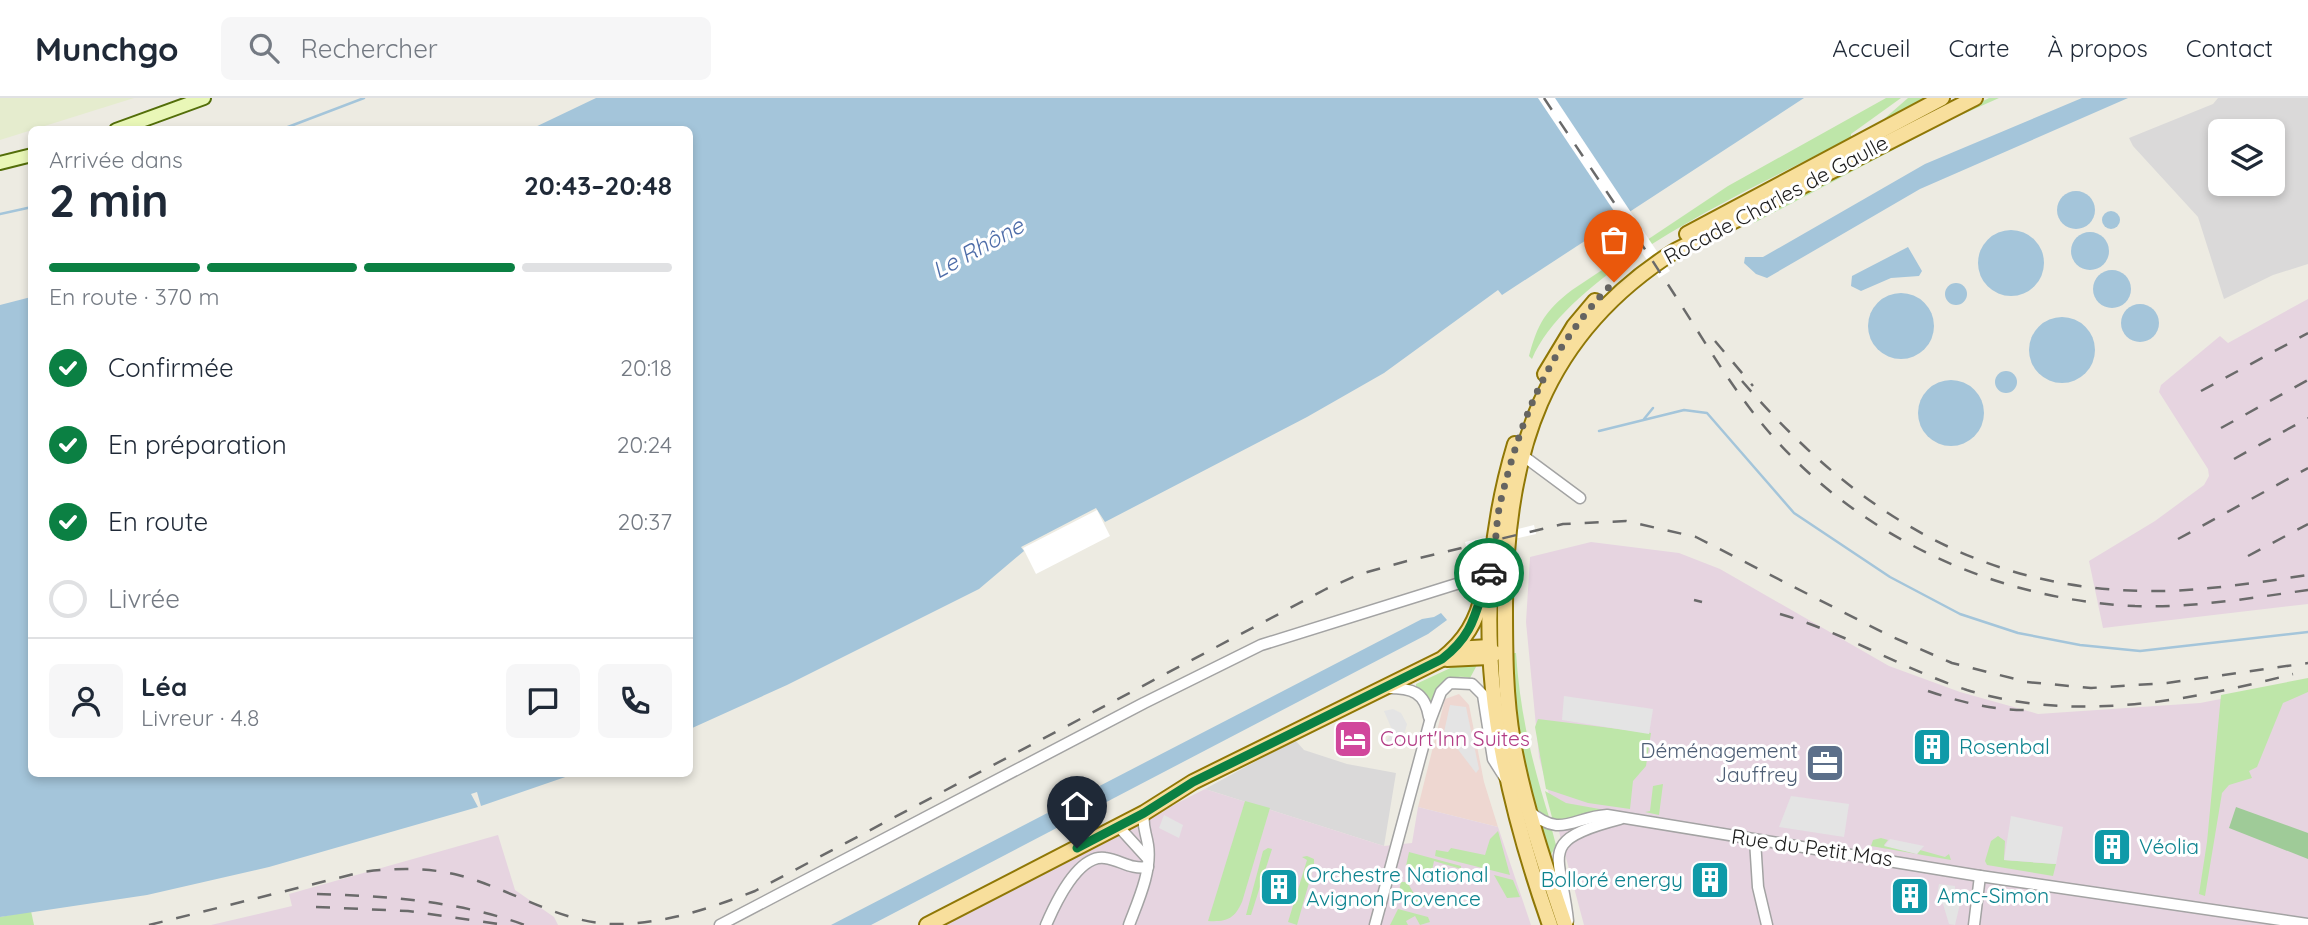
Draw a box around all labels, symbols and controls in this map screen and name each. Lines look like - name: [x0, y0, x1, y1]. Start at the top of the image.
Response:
- search box: [221, 17, 711, 80]
- text: Munchgo: [35, 28, 179, 69]
- icon: search: [245, 29, 283, 67]
- text: Rechercher: [301, 32, 438, 65]
- text: Accueil: [1832, 33, 1911, 63]
- text: Carte: [1949, 33, 2010, 63]
- text: À propos: [2048, 33, 2148, 63]
- text: Contact: [2186, 33, 2273, 63]
- map controls: [2208, 119, 2285, 196]
- button: layers: [2208, 119, 2285, 196]
- street label: Rocade Charles de Gaulle: [1659, 129, 1892, 269]
- text: Arrivée dans: [49, 145, 183, 174]
- text: 20:43–20:48: [524, 169, 672, 202]
- text: 2 min: [49, 171, 169, 229]
- water label: Le Rhône: [927, 210, 1029, 285]
- pin: [1584, 210, 1644, 282]
- icon: bag: [1595, 221, 1633, 259]
- text: En route · 370 m: [49, 282, 219, 311]
- icon: check: [49, 349, 87, 387]
- text: Confirmée: [108, 351, 234, 384]
- text: 20:18: [620, 353, 672, 382]
- icon: check: [49, 426, 87, 464]
- text: En préparation: [108, 428, 287, 461]
- text: 20:24: [617, 430, 672, 459]
- icon: check: [49, 503, 87, 541]
- text: En route: [108, 505, 208, 538]
- text: 20:37: [617, 507, 672, 536]
- courier: [1454, 538, 1524, 608]
- icon: car: [1470, 554, 1508, 592]
- text: Livrée: [108, 582, 180, 615]
- button: person: [49, 664, 123, 738]
- button: chat: [506, 664, 580, 738]
- button: phone: [598, 664, 672, 738]
- text: Léa: [141, 670, 187, 703]
- text: Livreur · 4.8: [141, 703, 259, 732]
- hotel icon: Court'Inn Suites: [1332, 718, 1374, 760]
- place label: Court'Inn Suites: [1380, 725, 1530, 751]
- building icon: Rosenbal: [1911, 726, 1953, 768]
- place label: Rosenbal: [1959, 733, 2050, 759]
- place label: Déménagement Jauffrey: [1640, 737, 1798, 787]
- office icon: Déménagement Jauffrey: [1804, 742, 1846, 784]
- pin: [1047, 776, 1107, 848]
- icon: home: [1058, 787, 1096, 825]
- street label: Rue du Petit Mas: [1730, 823, 1895, 871]
- building icon: Véolia: [2091, 826, 2133, 868]
- place label: Véolia: [2139, 833, 2199, 859]
- building icon: Bolloré energy: [1689, 859, 1731, 901]
- place label: Orchestre National Avignon Provence: [1306, 861, 1489, 911]
- building icon: Orchestre National Avignon Provence: [1258, 866, 1300, 908]
- place label: Bolloré energy: [1541, 866, 1683, 892]
- building icon: Amc-Simon: [1889, 875, 1931, 917]
- place label: Amc-Simon: [1937, 882, 2049, 908]

